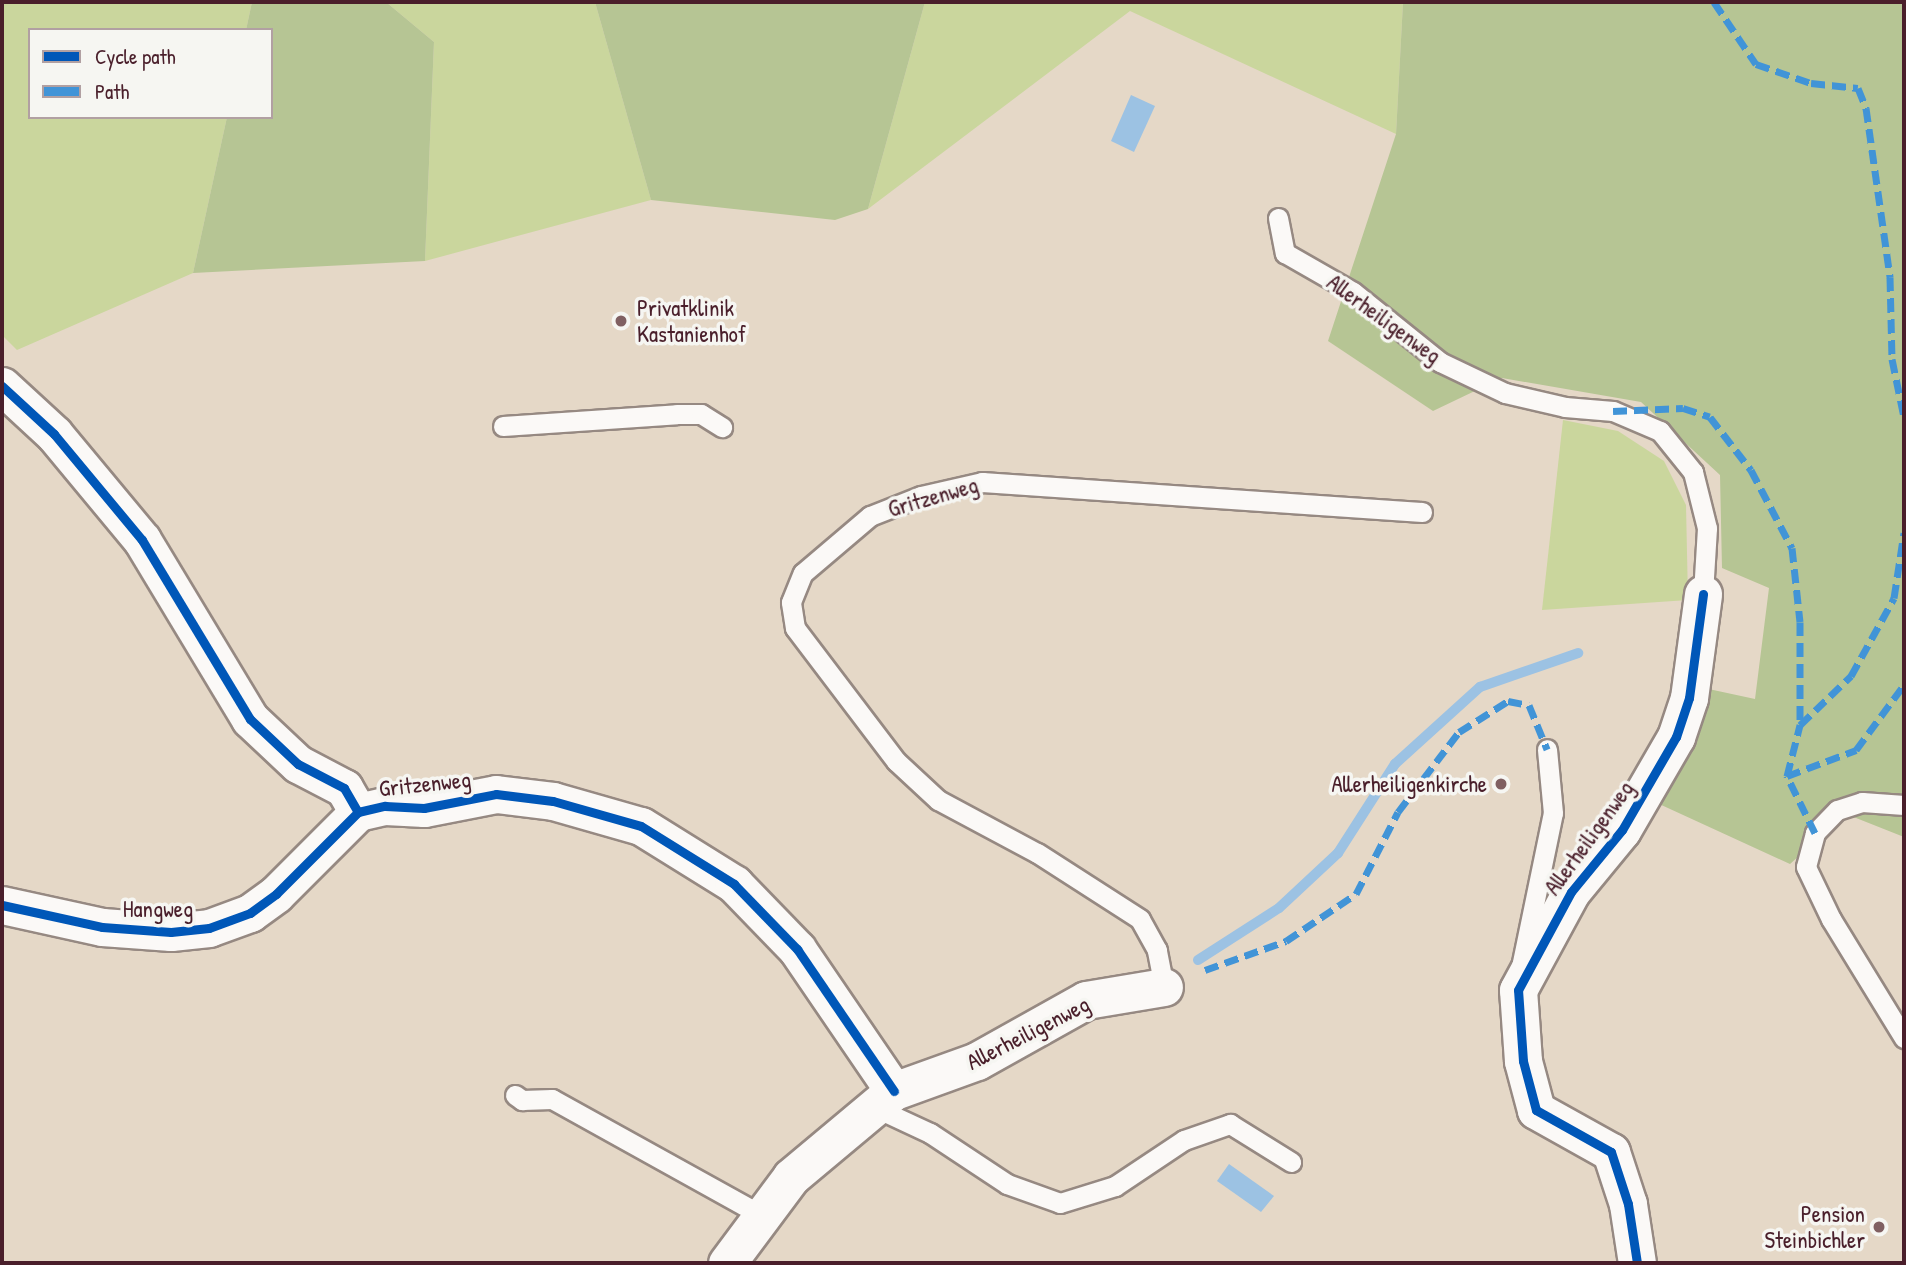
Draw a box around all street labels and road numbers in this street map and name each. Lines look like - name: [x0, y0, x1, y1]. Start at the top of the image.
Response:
- street label: Allerheiligenweg: [1322, 268, 1446, 370]
- street label: Gritzenweg: [885, 471, 981, 523]
- street label: Gritzenweg: [378, 765, 472, 803]
- street label: Allerheiligenweg: [1538, 776, 1640, 900]
- street label: Hangweg: [123, 895, 193, 923]
- street label: Allerheiligenweg: [962, 990, 1094, 1076]

